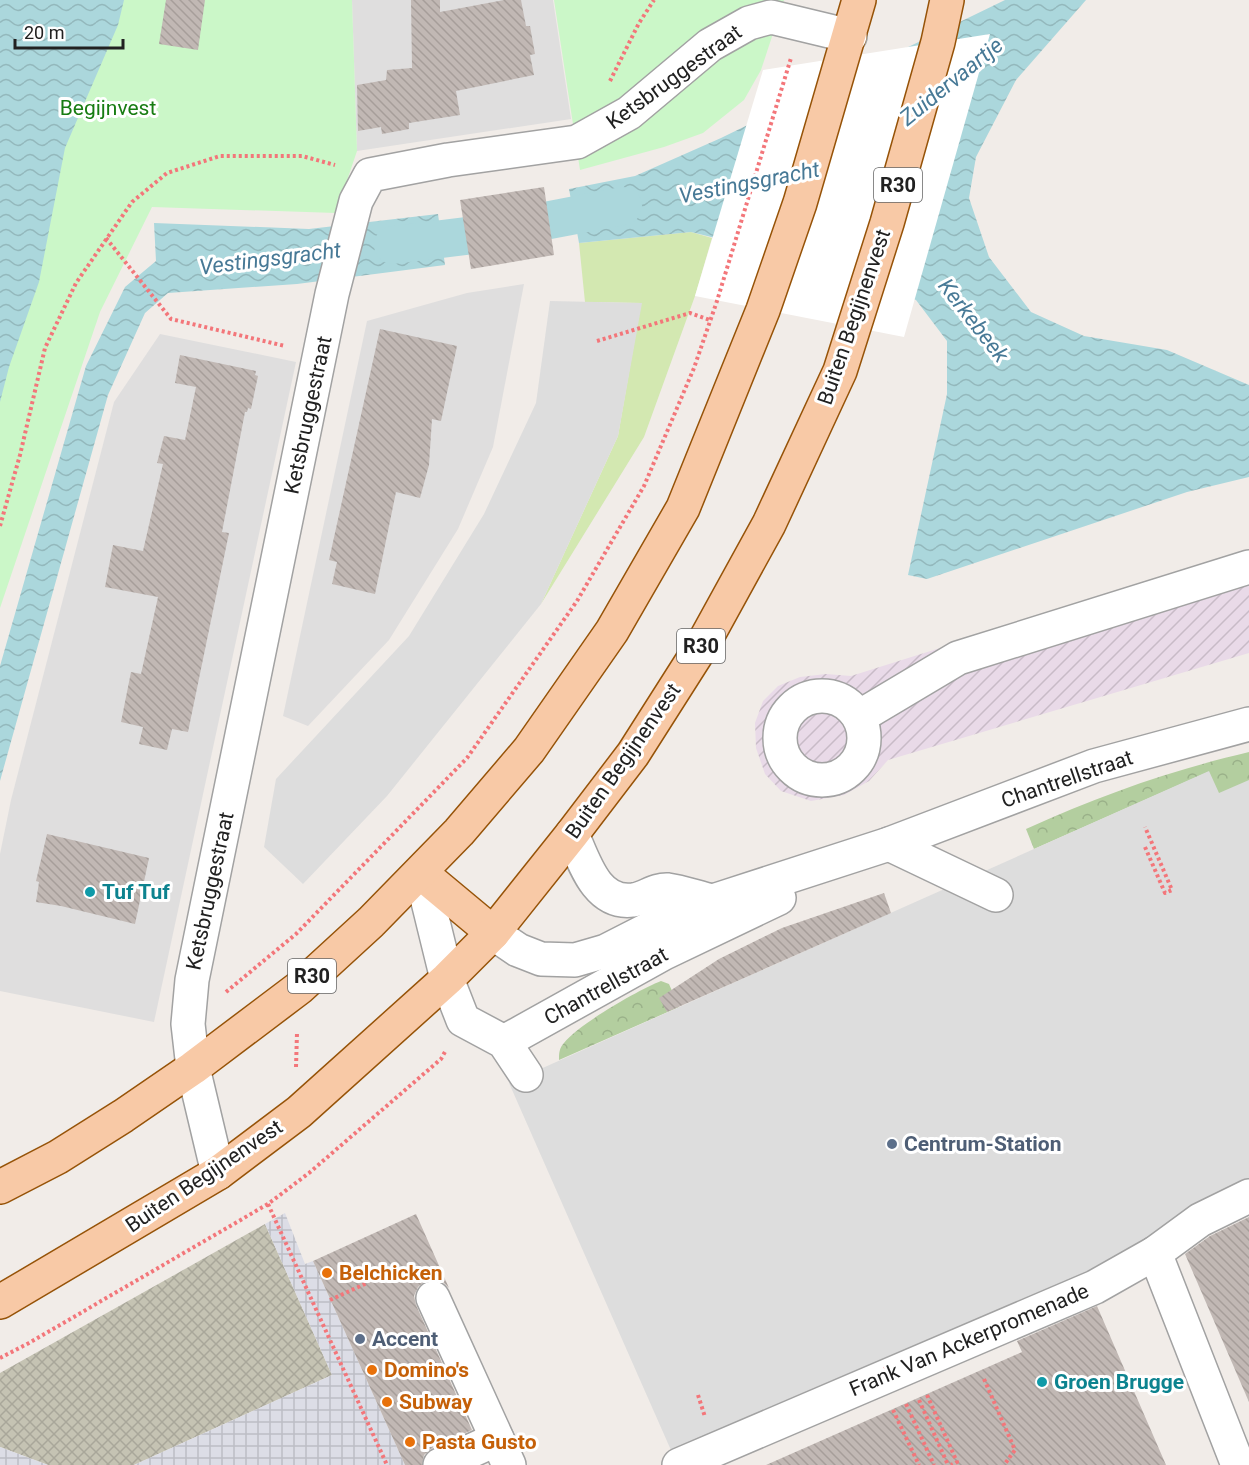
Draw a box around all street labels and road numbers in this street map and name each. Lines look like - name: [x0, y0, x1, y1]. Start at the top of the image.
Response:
- street label: Ketsbruggestraat: [602, 20, 746, 134]
- road number: R30: [874, 168, 922, 202]
- street label: Buiten Begijnenvest: [813, 226, 895, 408]
- street label: Ketsbruggestraat: [280, 334, 337, 496]
- road number: R30: [677, 629, 725, 663]
- street label: Buiten Begijnenvest: [560, 679, 686, 843]
- street label: Chantrellstraat: [998, 745, 1136, 813]
- street label: Ketsbruggestraat: [182, 810, 239, 972]
- street label: Chantrellstraat: [540, 942, 672, 1030]
- road number: R30: [288, 959, 336, 993]
- street label: Buiten Begijnenvest: [121, 1115, 287, 1237]
- street label: Frank Van Ackerpromenade: [846, 1279, 1092, 1401]

